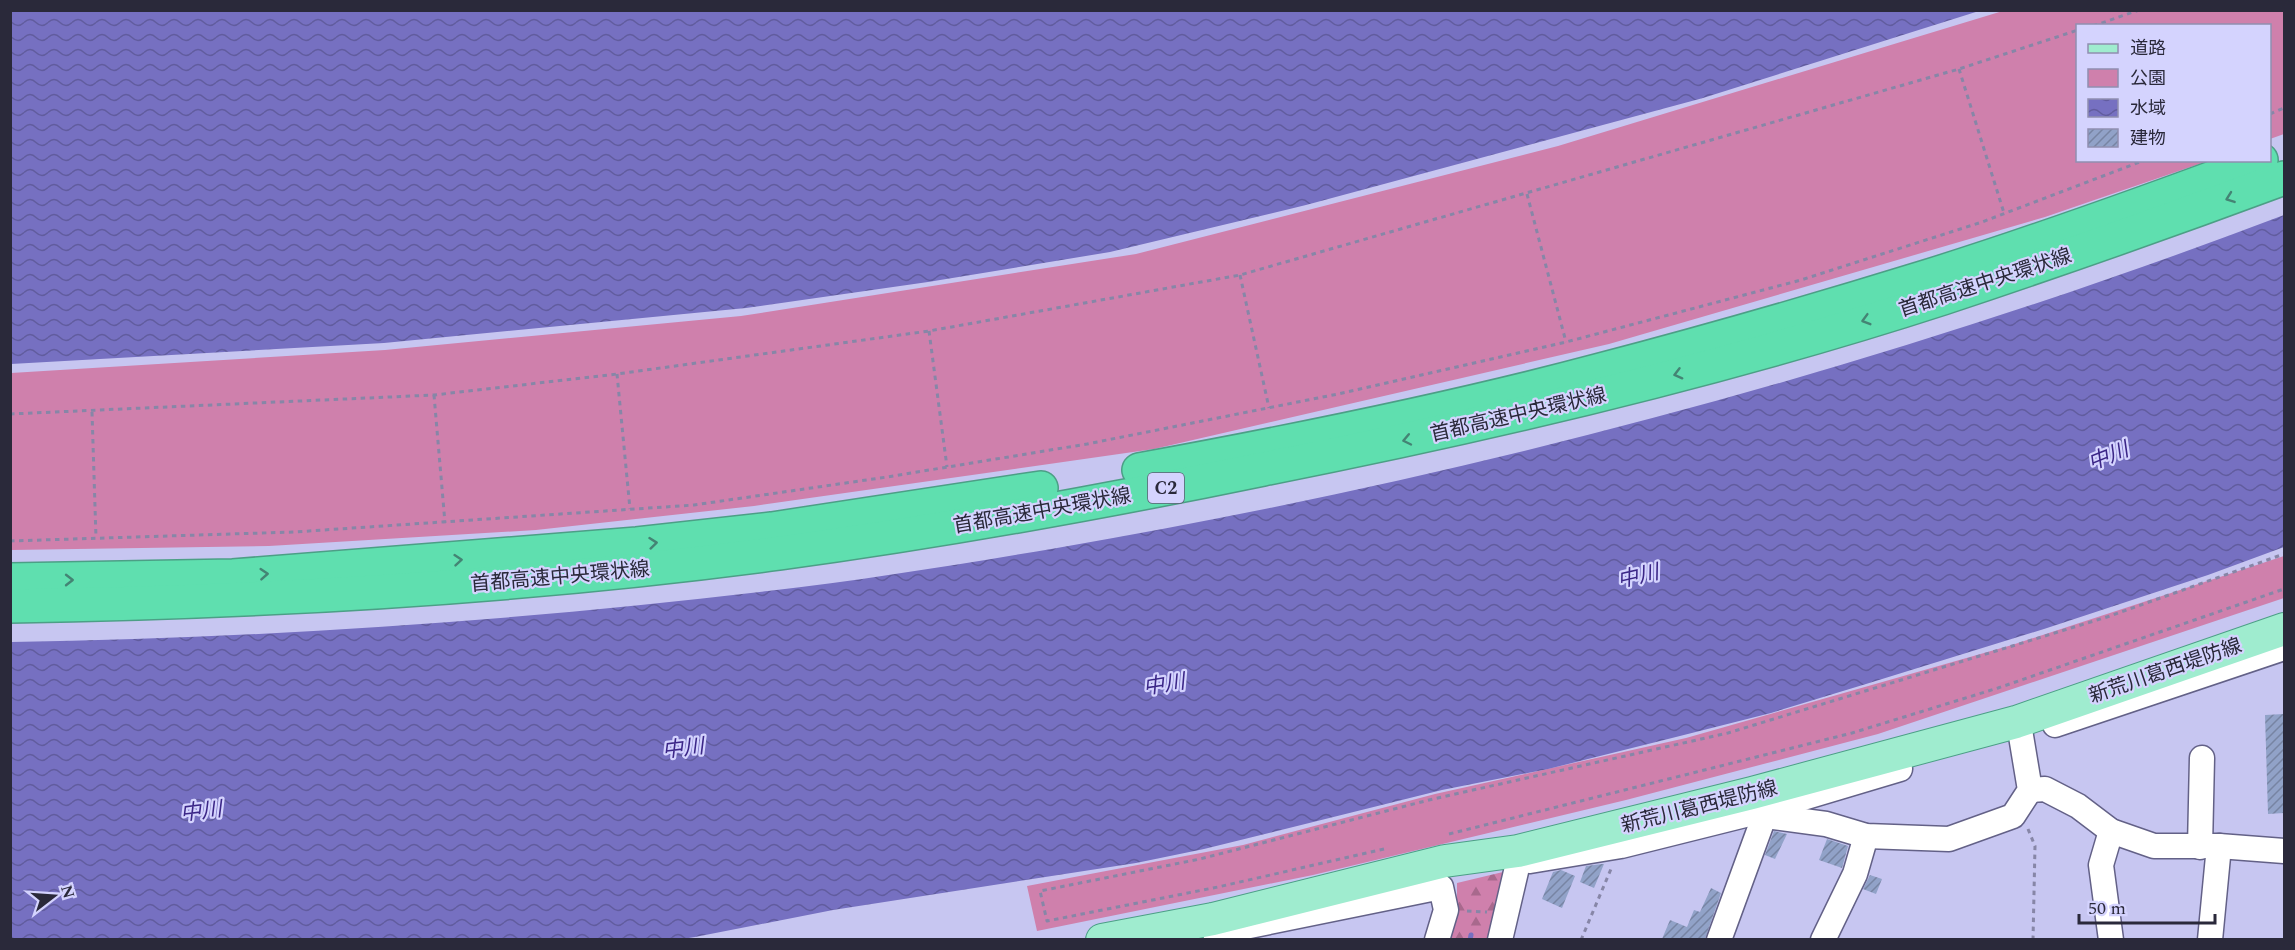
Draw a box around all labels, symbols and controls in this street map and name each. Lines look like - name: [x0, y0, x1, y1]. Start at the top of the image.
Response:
- legend: [2076, 24, 2271, 162]
- text: 道路: [2130, 35, 2166, 62]
- text: 公園: [2130, 65, 2166, 92]
- text: 水域: [2130, 95, 2166, 122]
- text: 建物: [2130, 125, 2166, 152]
- one-way arrow: [2225, 190, 2235, 203]
- street label: 首都高速中央環状線: [1895, 241, 2076, 325]
- one-way arrow: [1861, 313, 1872, 325]
- one-way arrow: [1673, 366, 1683, 379]
- street label: 首都高速中央環状線: [1427, 380, 1609, 450]
- one-way arrow: [1403, 433, 1413, 446]
- water label: 中川: [2083, 433, 2136, 480]
- road number: C2: [1148, 473, 1184, 503]
- street label: 首都高速中央環状線: [951, 481, 1133, 541]
- one-way arrow: [648, 537, 657, 549]
- one-way arrow: [454, 554, 463, 567]
- street label: 首都高速中央環状線: [469, 554, 651, 600]
- water label: 中川: [1614, 556, 1664, 597]
- one-way arrow: [259, 568, 268, 581]
- one-way arrow: [64, 574, 73, 586]
- street label: 新荒川葛西堤防線: [2085, 631, 2246, 711]
- water label: 中川: [1141, 666, 1189, 704]
- water label: 中川: [660, 730, 708, 767]
- street label: 新荒川葛西堤防線: [1618, 773, 1780, 841]
- water label: 中川: [178, 793, 226, 830]
- north arrow: [24, 866, 84, 926]
- text: N: [54, 882, 81, 902]
- scale bar: [2079, 887, 2216, 925]
- text: 50 m: [2088, 895, 2126, 922]

